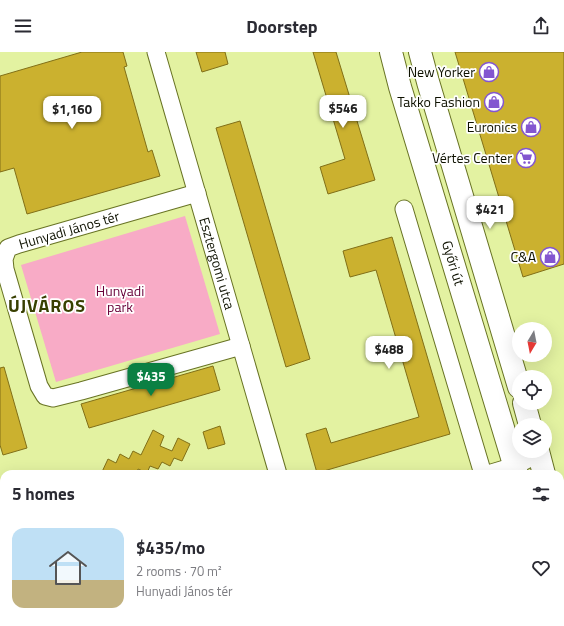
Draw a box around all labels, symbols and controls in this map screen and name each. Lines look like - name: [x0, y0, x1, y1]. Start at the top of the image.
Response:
- text: Doorstep: [246, 13, 318, 40]
- icon: menu: [12, 15, 34, 37]
- icon: share: [530, 15, 552, 37]
- place label: New Yorker: [408, 61, 475, 82]
- shop icon: New Yorker: [478, 61, 500, 83]
- place label: Takko Fashion: [397, 91, 480, 112]
- shop icon: Takko Fashion: [483, 91, 505, 113]
- pin: $546: [319, 95, 367, 129]
- pin: $1,160: [39, 96, 105, 130]
- text: $546: [328, 98, 358, 118]
- text: $1,160: [52, 99, 92, 119]
- place label: Euronics: [467, 116, 517, 137]
- shop icon: Euronics: [520, 116, 542, 138]
- place label: Vértes Center: [432, 147, 512, 168]
- supermarket icon: Vértes Center: [515, 147, 537, 169]
- pin: $421: [466, 196, 514, 230]
- text: $421: [475, 199, 505, 219]
- street label: Hunyadi János tér: [16, 205, 122, 254]
- street label: Esztergomi utca: [194, 214, 241, 312]
- street label: Győri út: [437, 238, 470, 288]
- place label: C&A: [510, 246, 537, 267]
- shop icon: C&A: [539, 246, 561, 268]
- park label: Hunyadi park: [96, 280, 144, 317]
- district label: ÚJVÁROS: [8, 292, 86, 319]
- north arrow: [512, 322, 552, 362]
- map controls: [512, 322, 552, 458]
- pin: $488: [365, 336, 413, 370]
- text: $488: [374, 339, 404, 359]
- pin: $435: [127, 363, 175, 397]
- text: $435: [136, 366, 166, 386]
- button: locate: [512, 370, 552, 410]
- button: layers: [512, 418, 552, 458]
- text: 5 homes: [12, 481, 75, 507]
- icon: filters: [530, 483, 552, 505]
- text: $435/mo: [136, 535, 205, 561]
- icon: home: [44, 544, 92, 592]
- icon: heart: [530, 557, 552, 579]
- text: 2 rooms · 70 m²: [136, 561, 222, 581]
- text: Hunyadi János tér: [136, 581, 233, 601]

